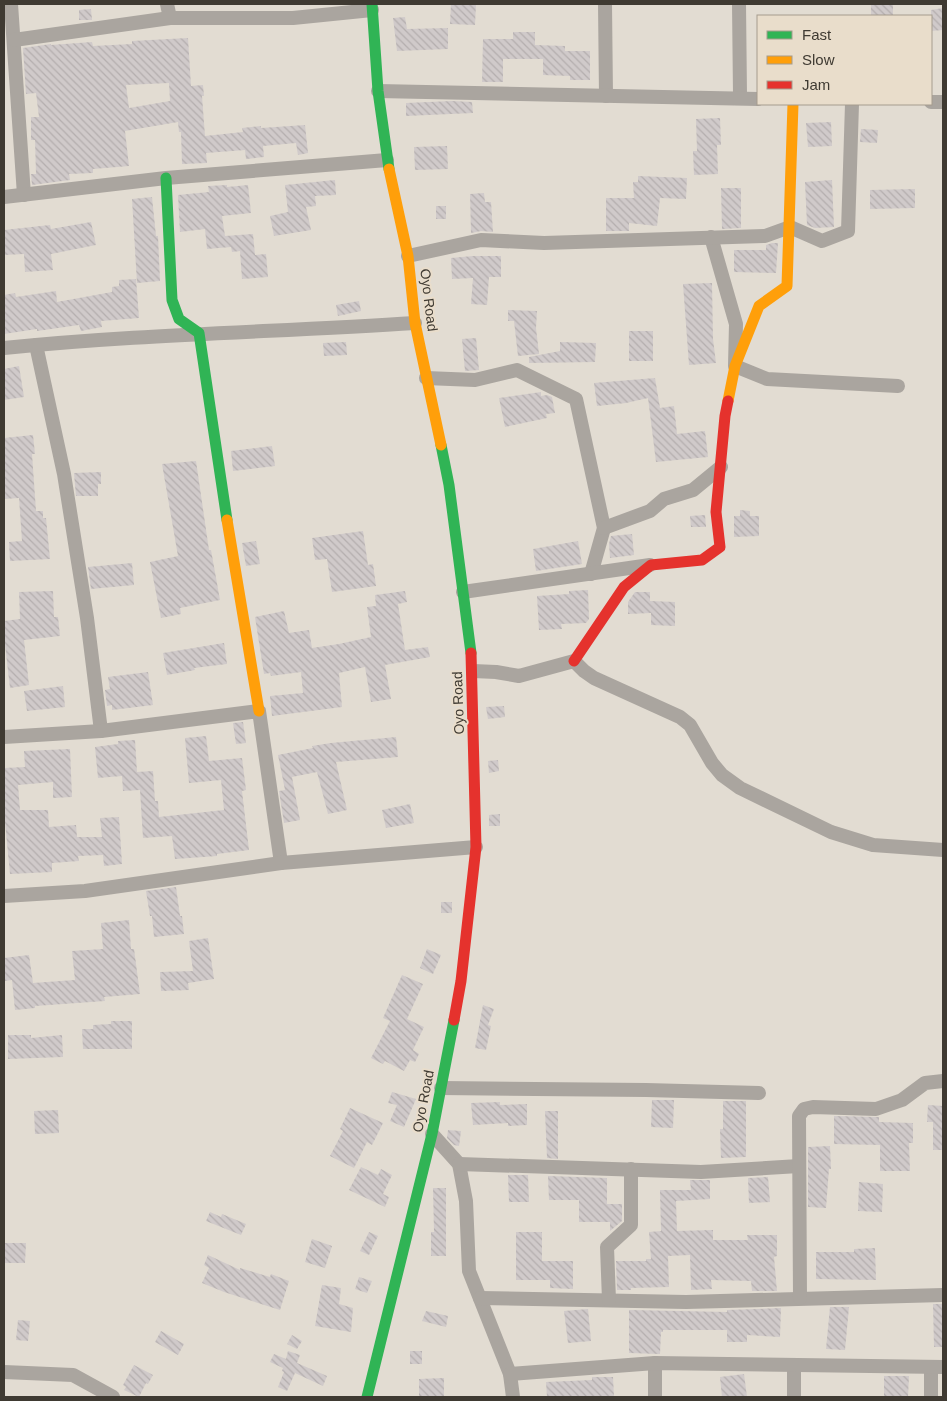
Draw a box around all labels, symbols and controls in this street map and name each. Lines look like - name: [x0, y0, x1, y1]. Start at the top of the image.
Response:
- legend: [757, 15, 932, 105]
- text: Fast: [802, 26, 832, 43]
- text: Slow: [802, 51, 835, 68]
- text: Jam: [802, 76, 830, 93]
- street label: Oyo Road: [417, 268, 441, 332]
- street label: Oyo Road: [449, 671, 467, 735]
- street label: Oyo Road: [409, 1069, 437, 1133]

